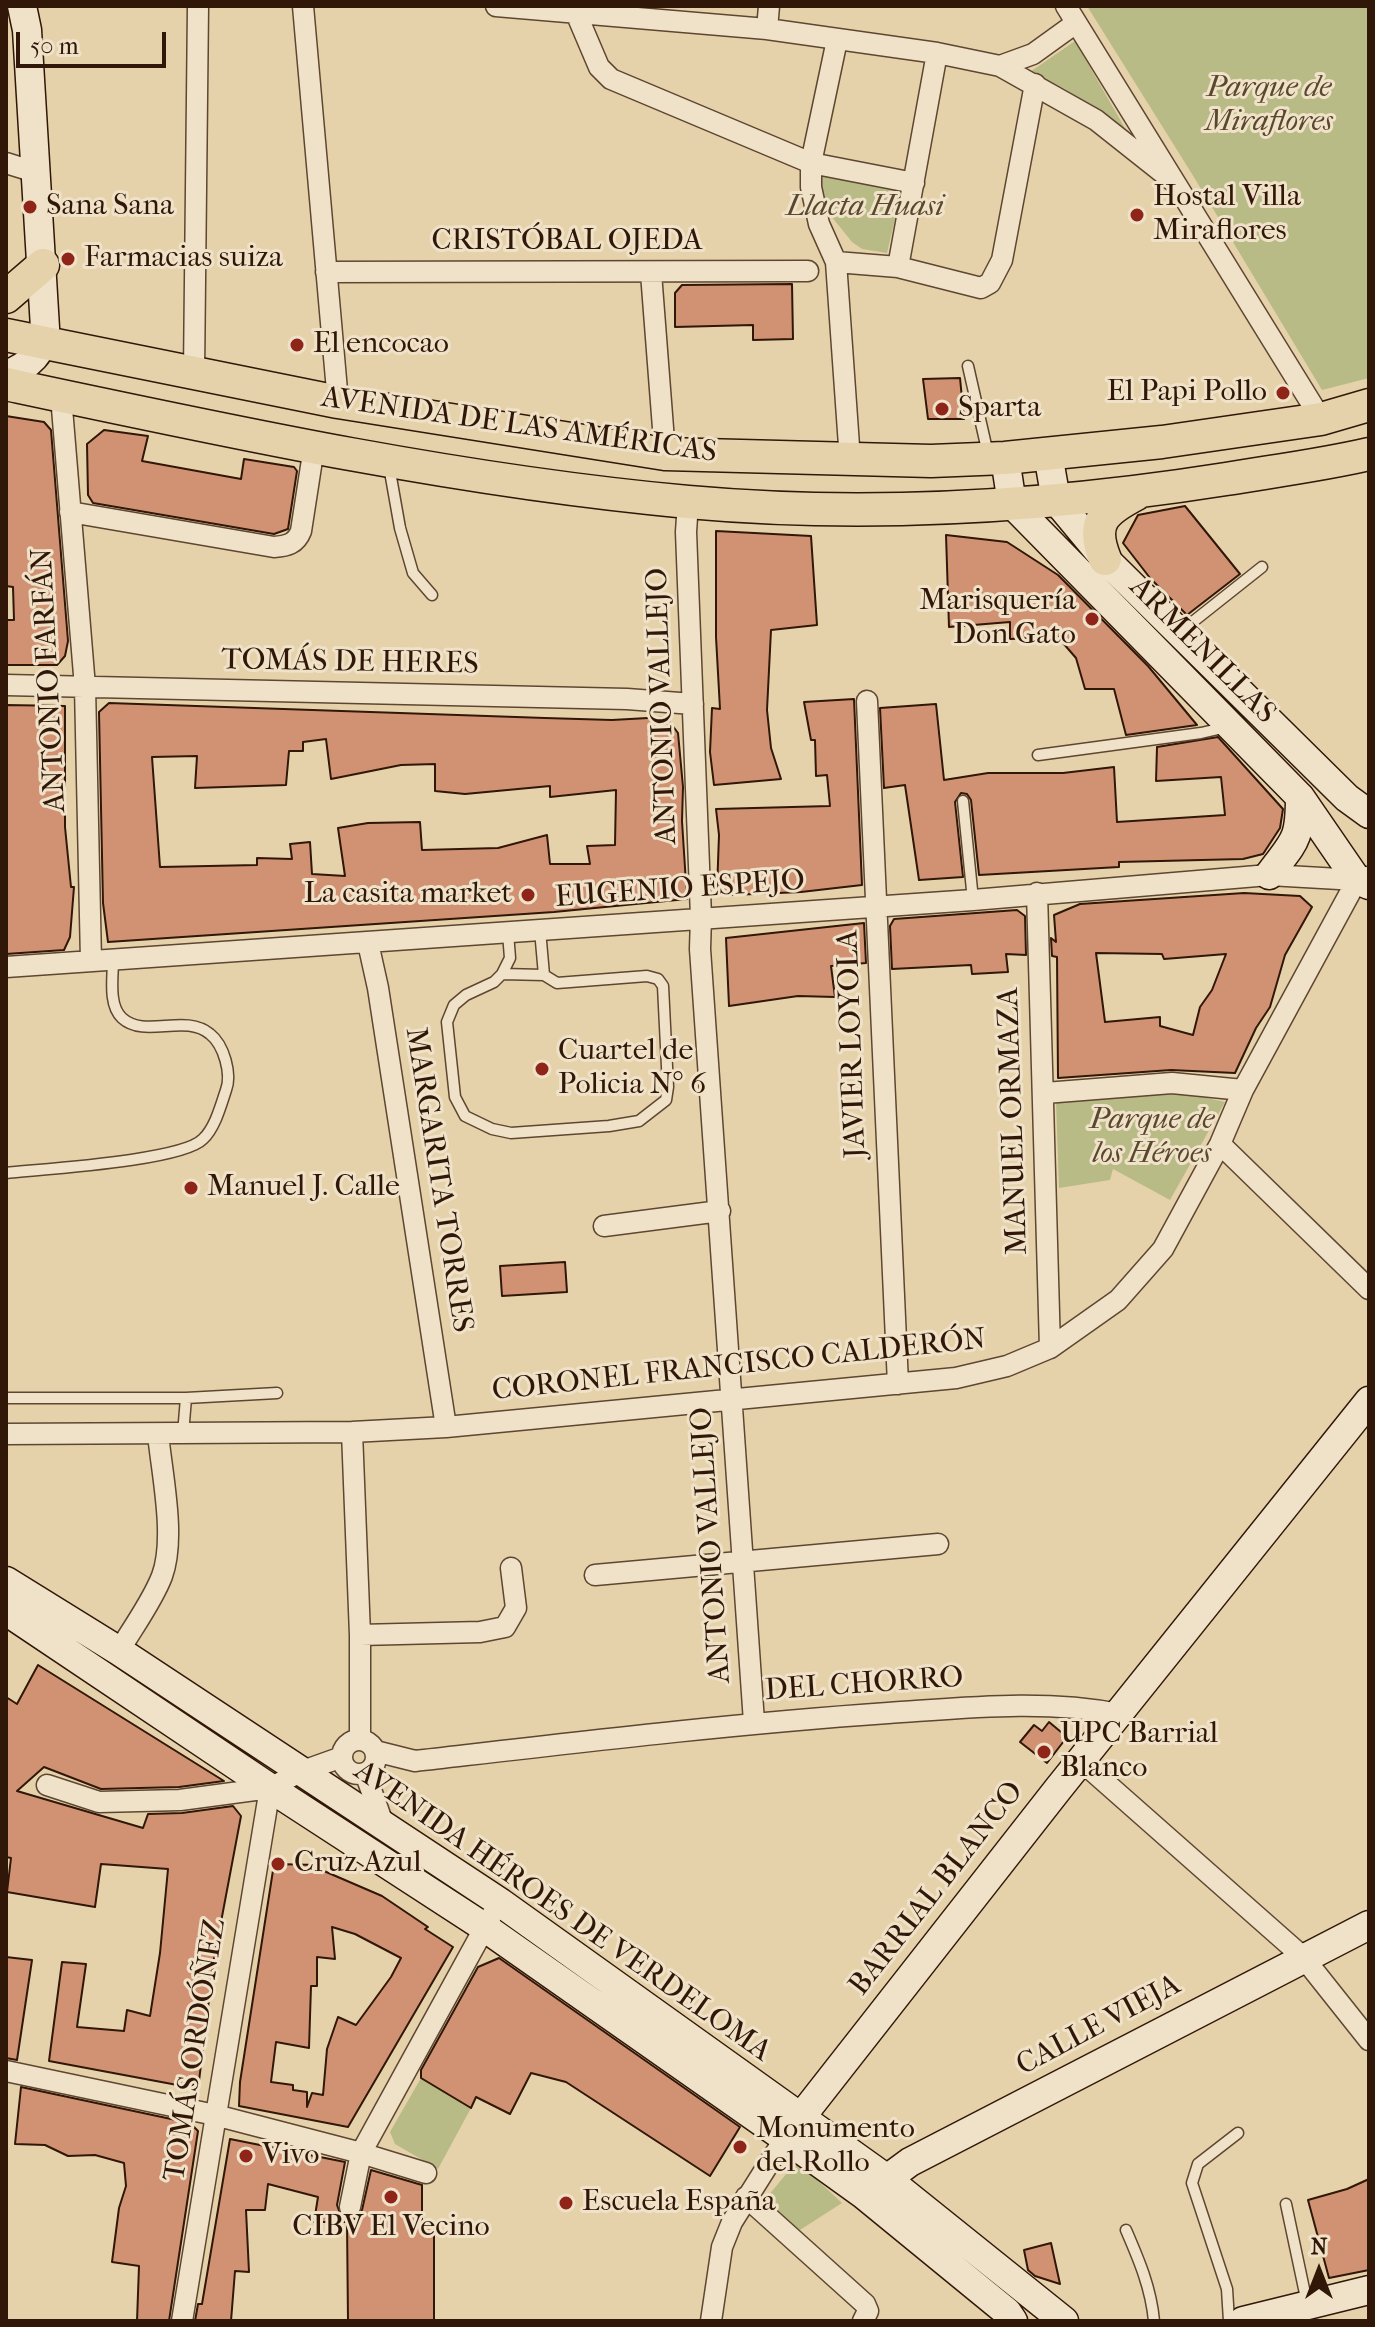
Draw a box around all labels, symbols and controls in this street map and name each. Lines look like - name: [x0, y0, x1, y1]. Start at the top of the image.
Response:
- scale bar: [20, 16, 170, 66]
- text: 50 m: [30, 32, 79, 60]
- park label: Parque de Miraflores: [1205, 71, 1333, 142]
- place label: Hostal Villa Miraflores: [1153, 180, 1301, 250]
- place label: Sana Sana: [46, 189, 174, 225]
- park label: Llacta Huasi: [786, 190, 944, 226]
- marker: Sana Sana: [21, 198, 39, 216]
- marker: Hostal Villa Miraflores: [1128, 206, 1146, 224]
- street label: CRISTÓBAL OJEDA: [432, 224, 702, 260]
- place label: Farmacias suiza: [84, 241, 283, 277]
- marker: Farmacias suiza: [59, 250, 77, 268]
- place label: El encocao: [313, 327, 449, 363]
- marker: El encocao: [288, 336, 306, 354]
- place label: El Papi Pollo: [1107, 375, 1267, 411]
- street label: AVENIDA DE LAS AMÉRICAS: [319, 380, 719, 472]
- marker: El Papi Pollo: [1274, 384, 1292, 402]
- place label: Sparta: [958, 391, 1041, 427]
- marker: Sparta: [933, 400, 951, 418]
- street label: ANTONIO FARFÁN: [25, 547, 75, 813]
- street label: ANTONIO VALLEJO: [640, 567, 686, 845]
- street label: ARMENILLAS: [1121, 570, 1283, 732]
- place label: Marisquería Don Gato: [919, 584, 1076, 654]
- marker: Marisquería Don Gato: [1083, 610, 1101, 628]
- street label: TOMÁS DE HERES: [221, 643, 479, 683]
- street label: EUGENIO ESPEJO: [554, 863, 806, 917]
- place label: La casita market: [304, 877, 512, 913]
- marker: La casita market: [519, 886, 537, 904]
- street label: JAVIER LOYOLA: [831, 929, 875, 1159]
- street label: MANUEL ORMAZA: [991, 987, 1037, 1255]
- street label: MARGARITA TORRES: [396, 1025, 480, 1335]
- place label: Cuartel de Policia N° 6: [558, 1034, 706, 1104]
- marker: Cuartel de Policia N° 6: [533, 1060, 551, 1078]
- park label: Parque de los Héroes: [1090, 1103, 1214, 1174]
- place label: Manuel J. Calle: [207, 1170, 400, 1206]
- marker: Manuel J. Calle: [182, 1179, 200, 1197]
- street label: CORONEL FRANCISCO CALDERÓN: [490, 1322, 988, 1410]
- street label: ANTONIO VALLEJO: [684, 1406, 740, 1684]
- street label: DEL CHORRO: [764, 1660, 964, 1710]
- place label: UPC Barrial Blanco: [1060, 1717, 1218, 1788]
- marker: UPC Barrial Blanco: [1035, 1743, 1053, 1761]
- street label: AVENIDA HÉROES DE VERDELOMA: [347, 1754, 777, 2070]
- street label: BARRIAL BLANCO: [842, 1775, 1032, 2003]
- place label: Cruz Azul: [294, 1846, 422, 1882]
- marker: Cruz Azul: [269, 1855, 287, 1873]
- street label: TOMÁS ORDÓÑEZ: [157, 1916, 235, 2184]
- street label: CALLE VIEJA: [1011, 1968, 1187, 2084]
- place label: Monumento del Rollo: [756, 2112, 915, 2182]
- place label: Vivo: [262, 2138, 319, 2174]
- marker: Monumento del Rollo: [731, 2138, 749, 2156]
- marker: Vivo: [237, 2147, 255, 2165]
- place label: Escuela España: [582, 2185, 776, 2221]
- marker: CIBV El Vecino: [382, 2188, 400, 2206]
- marker: Escuela España: [557, 2194, 575, 2212]
- place label: CIBV El Vecino: [292, 2210, 490, 2246]
- north arrow: [1279, 2231, 1359, 2311]
- text: N: [1311, 2234, 1327, 2260]

